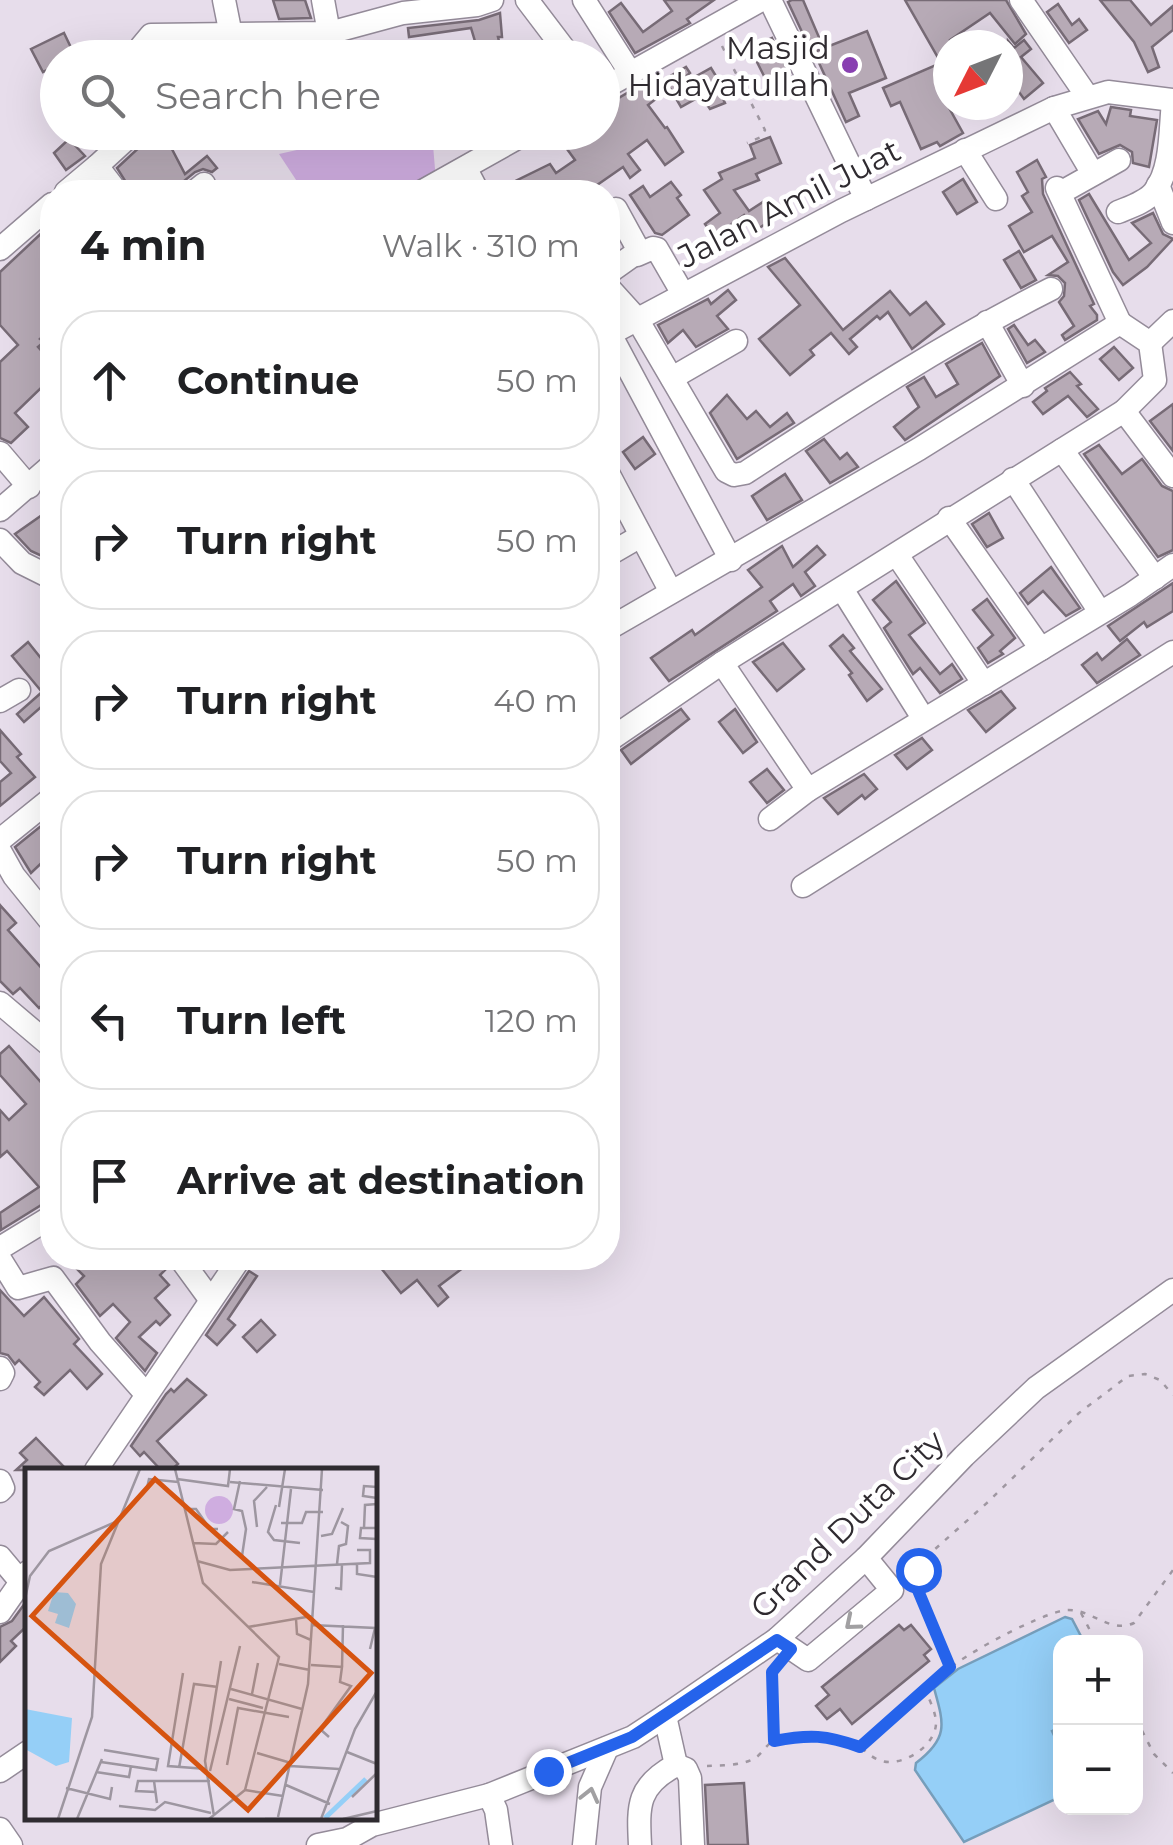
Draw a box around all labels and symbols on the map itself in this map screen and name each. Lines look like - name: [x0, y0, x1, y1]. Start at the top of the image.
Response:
- place label: Masjid Hidayatullah: [628, 28, 830, 104]
- north arrow: [933, 30, 1023, 120]
- marker: Masjid Hidayatullah: [839, 54, 861, 76]
- street label: Jalan Amil Juat: [670, 130, 907, 276]
- street label: Grand Duta City: [742, 1421, 953, 1626]
- inset map: [25, 1468, 378, 1820]
- route start: [896, 1548, 942, 1594]
- one-way arrow: [845, 1612, 863, 1630]
- route end: [526, 1749, 572, 1795]
- one-way arrow: [578, 1787, 599, 1804]

